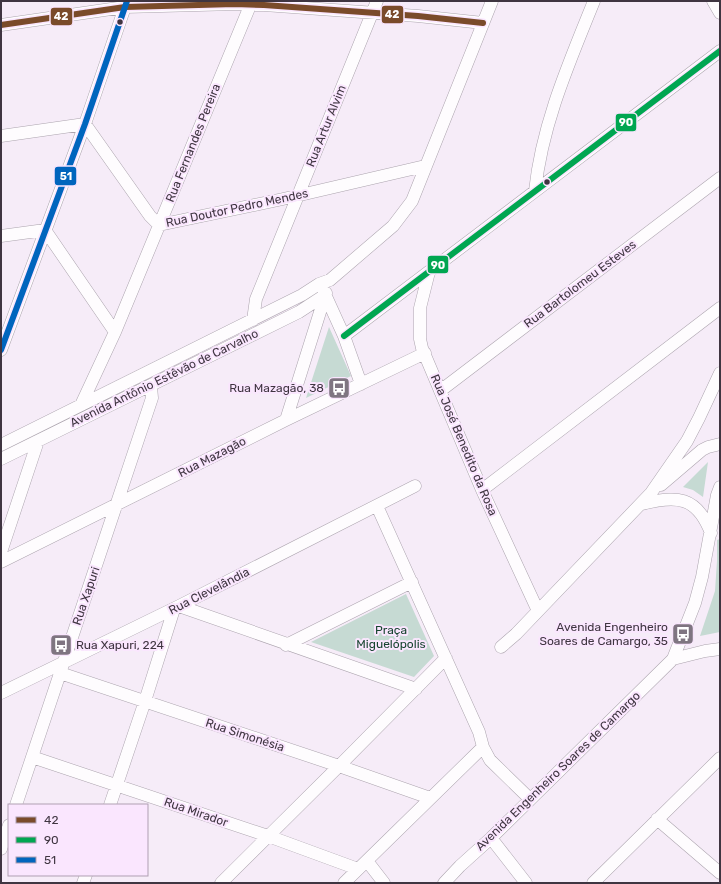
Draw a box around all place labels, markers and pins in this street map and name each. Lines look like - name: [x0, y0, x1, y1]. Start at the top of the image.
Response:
- unlabelled marker: [115, 17, 125, 27]
- unlabelled marker: [542, 177, 552, 187]
- bus stop icon: Rua Mazagão, 38: [326, 375, 352, 401]
- place label: Rua Mazagão, 38: [229, 381, 324, 395]
- place label: Avenida Engenheiro Soares de Camargo, 35: [539, 620, 668, 648]
- bus stop icon: Avenida Engenheiro Soares de Camargo, 35: [670, 621, 696, 647]
- bus stop icon: Rua Xapuri, 224: [48, 632, 74, 658]
- place label: Rua Xapuri, 224: [76, 638, 165, 652]

